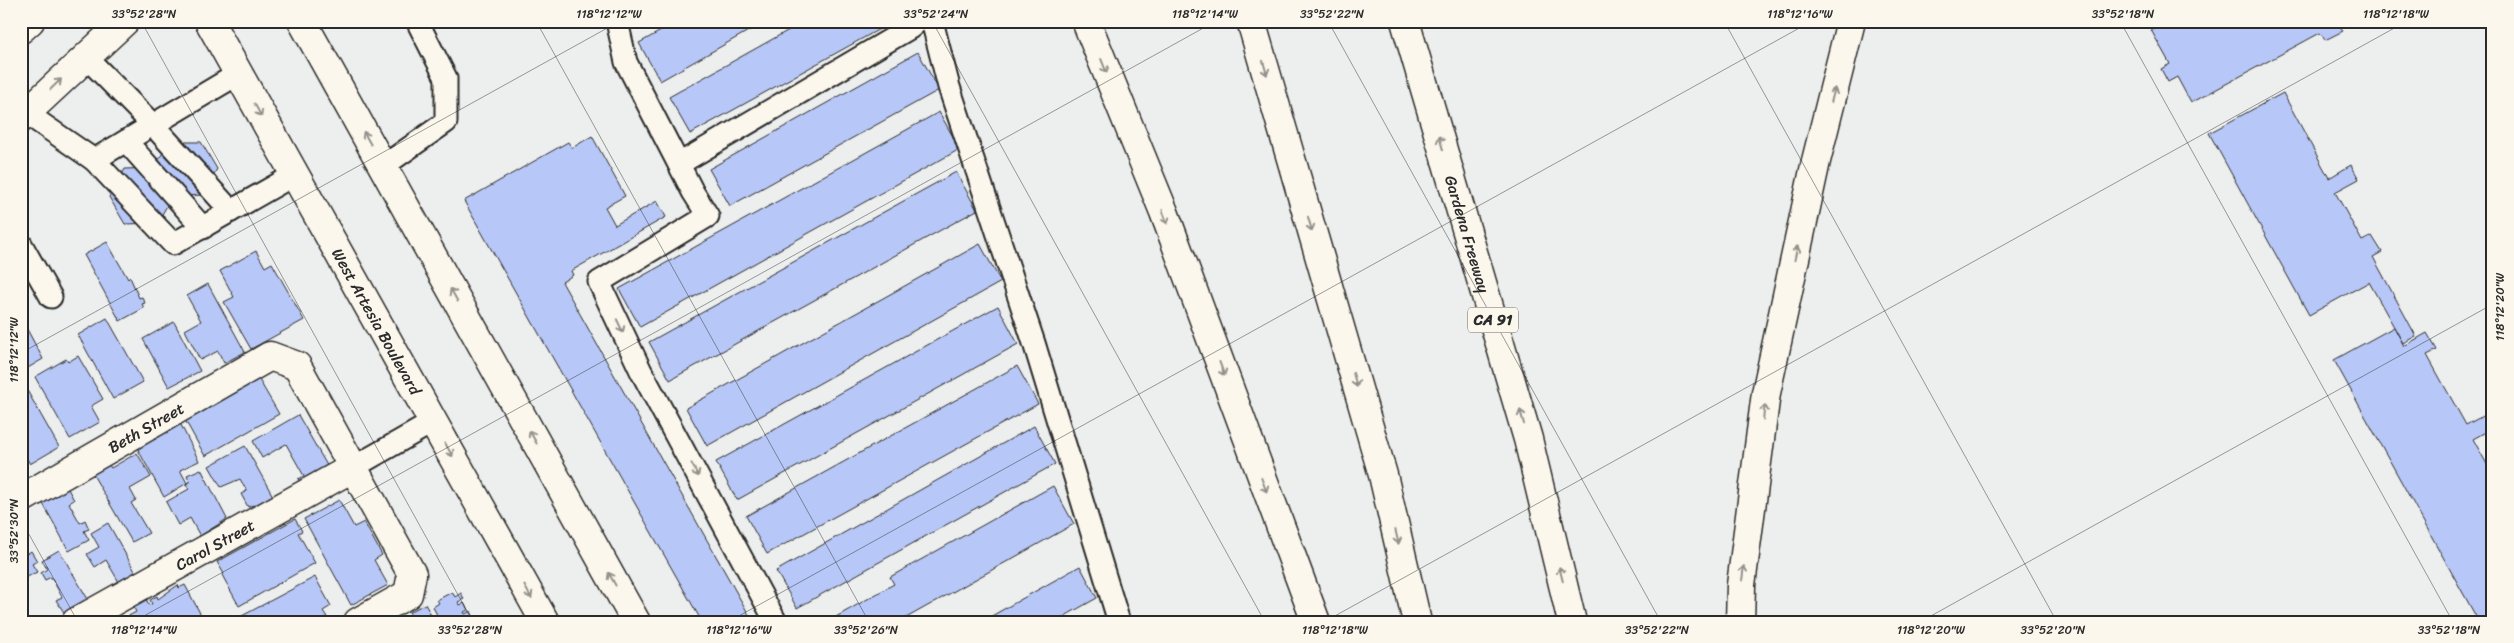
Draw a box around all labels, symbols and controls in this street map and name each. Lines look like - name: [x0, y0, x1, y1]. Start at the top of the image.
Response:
- text: 33°52'28"N: [112, 3, 177, 25]
- text: 118°12'12"W: [576, 3, 642, 25]
- text: 33°52'24"N: [904, 3, 969, 25]
- text: 118°12'14"W: [1172, 3, 1239, 25]
- text: 33°52'22"N: [1300, 3, 1365, 25]
- text: 118°12'16"W: [1767, 3, 1833, 25]
- text: 33°52'18"N: [2092, 3, 2155, 25]
- text: 118°12'18"W: [2363, 3, 2430, 25]
- one-way arrow: [1101, 59, 1110, 74]
- one-way arrow: [1260, 60, 1270, 76]
- one-way arrow: [50, 78, 63, 90]
- one-way arrow: [1829, 87, 1838, 103]
- one-way arrow: [253, 102, 263, 117]
- one-way arrow: [361, 131, 371, 145]
- one-way arrow: [1436, 136, 1446, 152]
- street label: Gardena Freeway: [1436, 172, 1498, 297]
- one-way arrow: [1161, 209, 1170, 224]
- one-way arrow: [1306, 216, 1316, 232]
- street label: West Artesia Boulevard: [324, 242, 430, 402]
- one-way arrow: [1792, 245, 1801, 261]
- text: 118°12'20"W: [2489, 272, 2511, 341]
- one-way arrow: [449, 288, 459, 303]
- road number: CA 91: [1468, 308, 1518, 332]
- text: 118°12'12"W: [3, 317, 25, 383]
- one-way arrow: [616, 318, 625, 333]
- one-way arrow: [1218, 361, 1227, 377]
- one-way arrow: [1351, 372, 1361, 388]
- street label: Beth Street: [102, 394, 190, 461]
- one-way arrow: [1759, 404, 1769, 420]
- one-way arrow: [1516, 409, 1526, 425]
- one-way arrow: [528, 430, 538, 445]
- one-way arrow: [444, 442, 454, 457]
- one-way arrow: [690, 462, 700, 477]
- one-way arrow: [1260, 476, 1269, 492]
- text: 33°52'30"N: [3, 498, 25, 563]
- street label: Carol Street: [170, 511, 260, 579]
- one-way arrow: [1393, 529, 1402, 545]
- one-way arrow: [1738, 565, 1748, 581]
- one-way arrow: [1556, 567, 1565, 583]
- one-way arrow: [607, 572, 617, 587]
- one-way arrow: [523, 584, 533, 599]
- text: 118°12'14"W: [111, 619, 178, 641]
- text: 33°52'28"N: [438, 619, 503, 641]
- text: 118°12'16"W: [706, 619, 772, 641]
- text: 33°52'26"N: [834, 619, 899, 641]
- text: 118°12'18"W: [1302, 619, 1369, 641]
- text: 33°52'22"N: [1625, 619, 1690, 641]
- text: 118°12'20"W: [1897, 619, 1966, 641]
- text: 33°52'20"N: [2021, 619, 2086, 641]
- text: 33°52'18"N: [2418, 619, 2481, 641]

